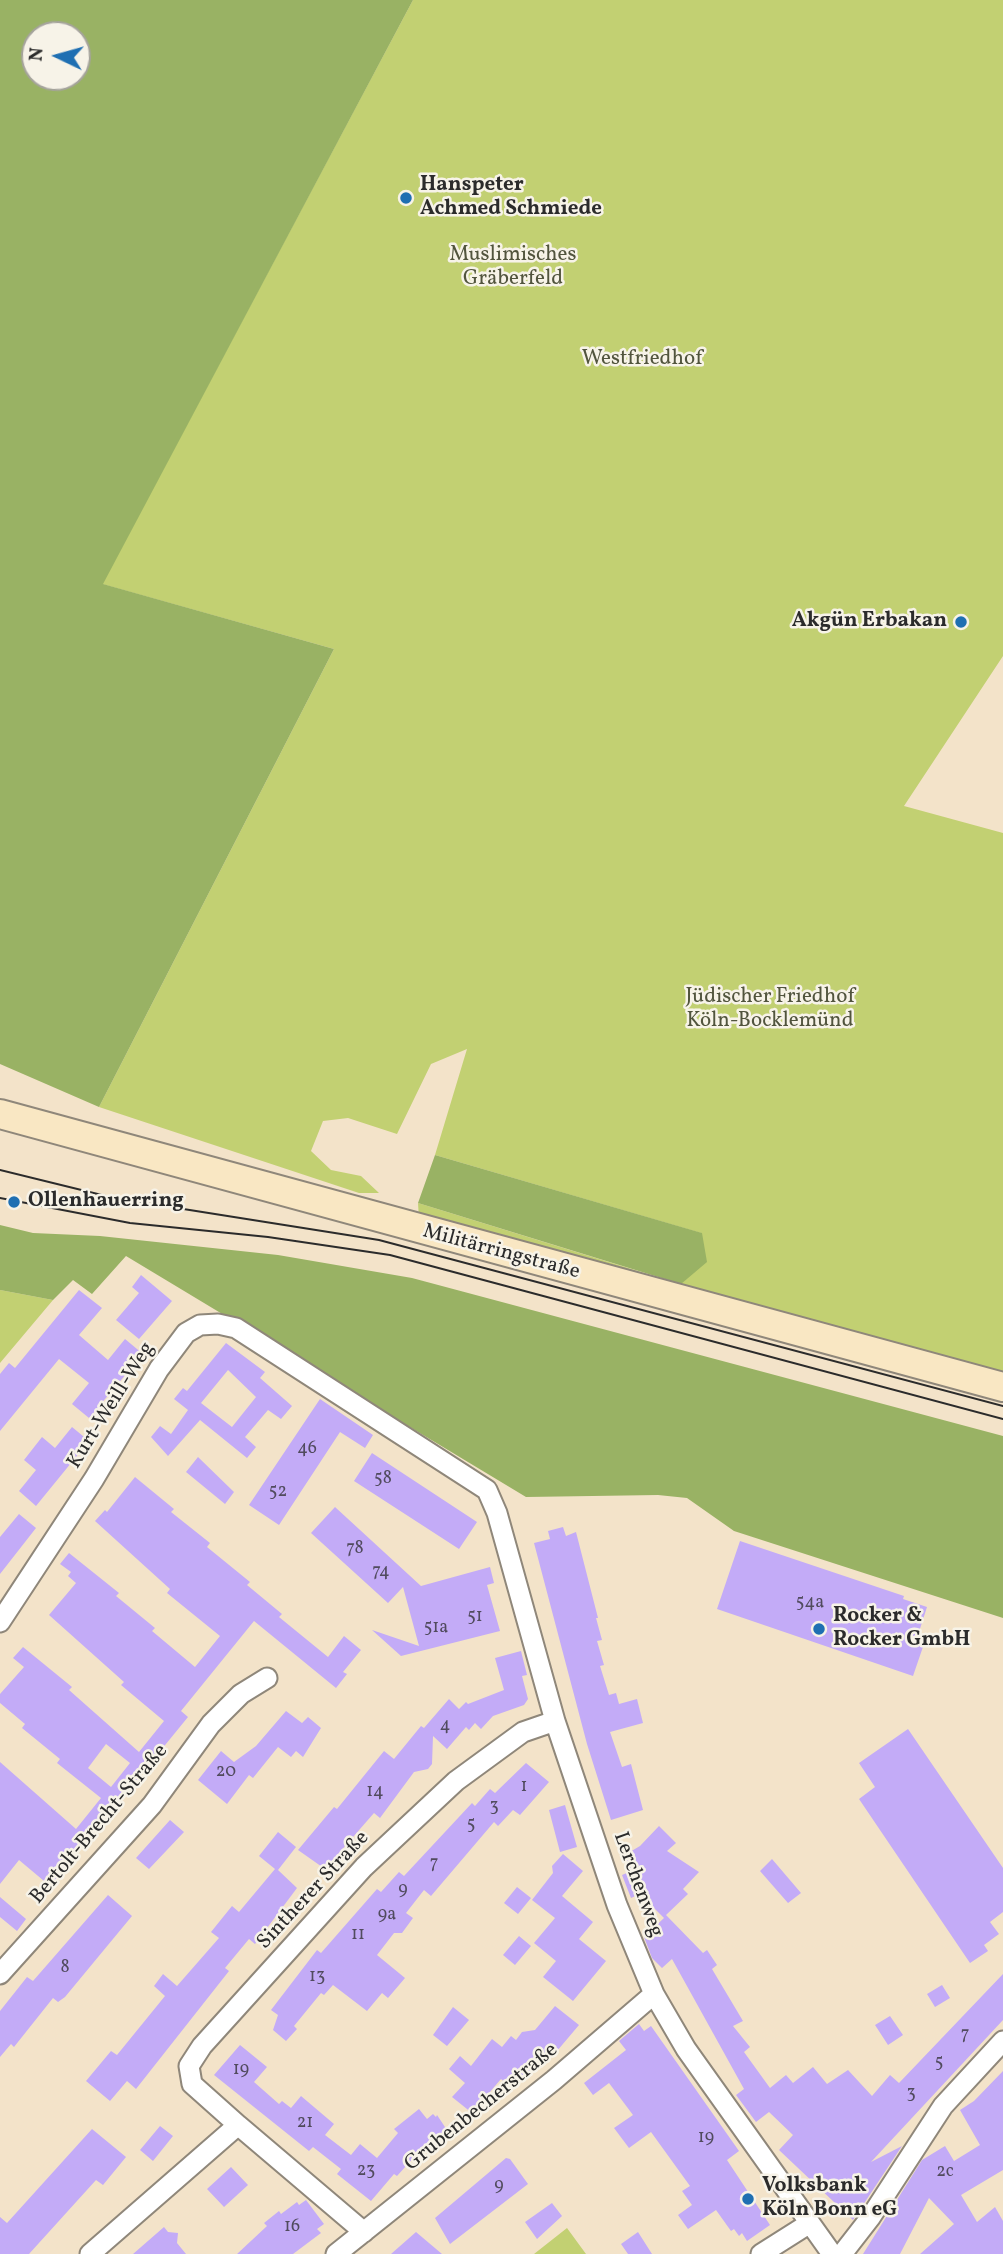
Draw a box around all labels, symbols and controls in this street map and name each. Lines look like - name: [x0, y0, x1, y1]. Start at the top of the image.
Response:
- north arrow: [21, 21, 91, 91]
- text: N: [24, 46, 51, 62]
- place label: Hanspeter Achmed Schmiede: [420, 173, 602, 223]
- marker: Hanspeter Achmed Schmiede: [398, 190, 414, 206]
- park label: Muslimisches Gräberfeld: [450, 243, 576, 293]
- park label: Westfriedhof: [582, 347, 702, 373]
- place label: Akgün Erbakan: [792, 609, 947, 635]
- marker: Akgün Erbakan: [953, 614, 969, 630]
- park label: Jüdischer Friedhof Köln-Bocklemünd: [685, 985, 855, 1035]
- place label: Ollenhauerring: [28, 1189, 184, 1215]
- marker: Ollenhauerring: [6, 1194, 22, 1210]
- street label: Militärringstraße: [420, 1220, 582, 1286]
- street label: Kurt-Weill-Weg: [63, 1338, 161, 1474]
- house number: 46: [297, 1439, 317, 1461]
- house number: 58: [374, 1469, 392, 1491]
- house number: 52: [269, 1482, 287, 1504]
- house number: 78: [346, 1539, 364, 1561]
- house number: 74: [372, 1562, 390, 1584]
- house number: 54a: [796, 1593, 824, 1615]
- place label: Rocker & Rocker GmbH: [833, 1604, 970, 1654]
- house number: 51: [467, 1607, 483, 1629]
- house number: 51a: [424, 1618, 448, 1640]
- marker: Rocker & Rocker GmbH: [811, 1621, 827, 1637]
- house number: 4: [440, 1716, 450, 1738]
- street label: Bertolt-Brecht-Straße: [26, 1740, 174, 1910]
- house number: 20: [216, 1762, 236, 1784]
- house number: 1: [521, 1777, 527, 1799]
- house number: 14: [366, 1782, 384, 1804]
- house number: 3: [489, 1797, 499, 1819]
- house number: 5: [467, 1815, 475, 1837]
- street label: Sintherer Straße: [253, 1827, 375, 1955]
- street label: Lerchenweg: [606, 1829, 668, 1941]
- house number: 7: [430, 1854, 438, 1876]
- house number: 9: [398, 1880, 408, 1902]
- house number: 9a: [378, 1905, 396, 1927]
- house number: 11: [351, 1925, 365, 1947]
- house number: 8: [60, 1958, 70, 1980]
- house number: 13: [309, 1967, 325, 1989]
- house number: 7: [961, 2025, 969, 2047]
- street label: Grubenbecherstraße: [400, 2039, 564, 2177]
- house number: 5: [935, 2053, 943, 2075]
- house number: 19: [233, 2060, 249, 2082]
- house number: 3: [906, 2084, 916, 2106]
- house number: 21: [297, 2113, 313, 2135]
- house number: 19: [698, 2128, 714, 2150]
- house number: 23: [357, 2161, 375, 2183]
- house number: 2c: [936, 2162, 954, 2184]
- place label: Volksbank Köln Bonn eG: [762, 2174, 897, 2224]
- house number: 9: [494, 2176, 504, 2198]
- marker: Volksbank Köln Bonn eG: [740, 2191, 756, 2207]
- house number: 16: [284, 2217, 300, 2239]

